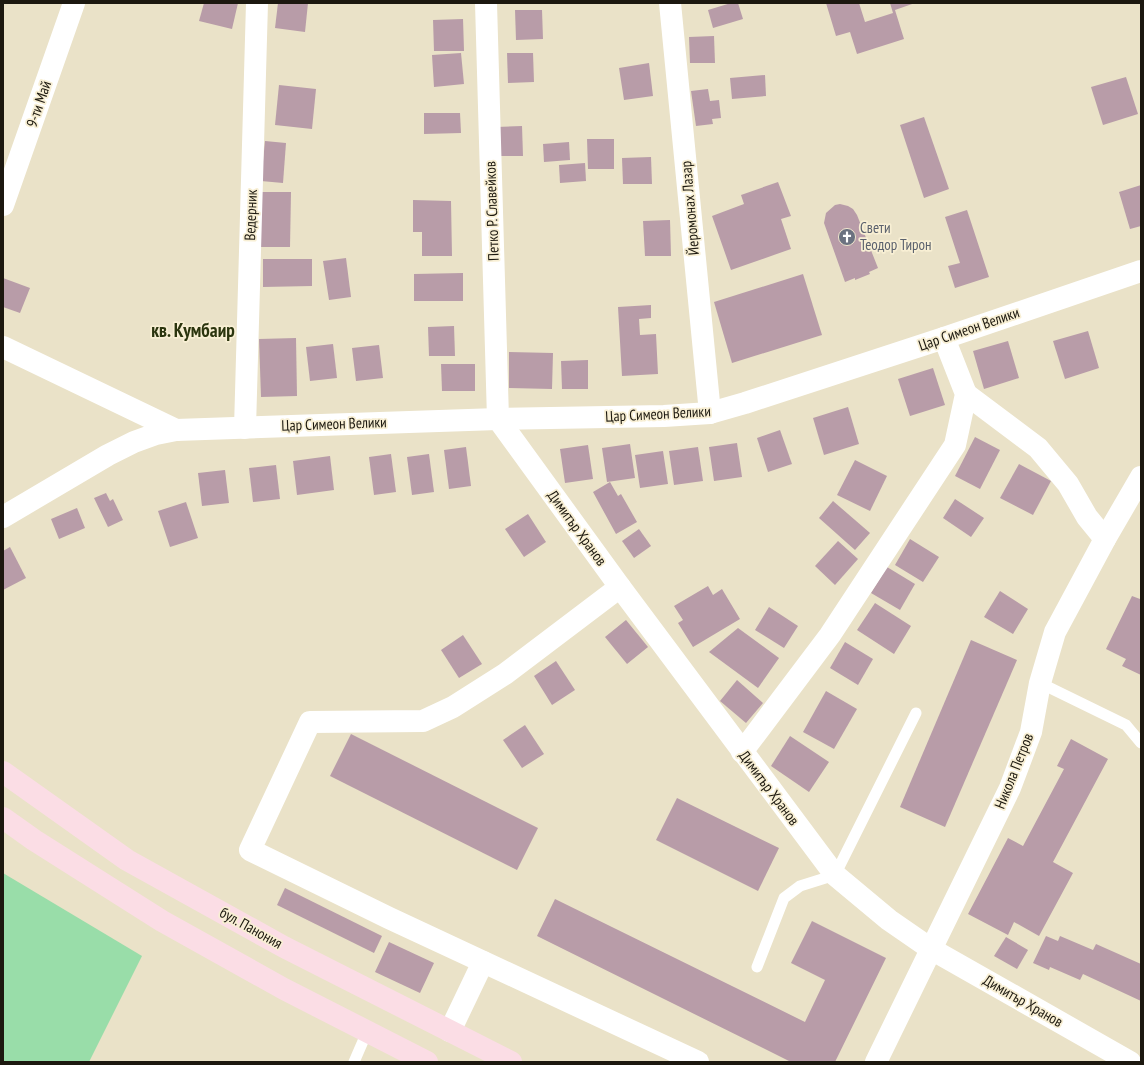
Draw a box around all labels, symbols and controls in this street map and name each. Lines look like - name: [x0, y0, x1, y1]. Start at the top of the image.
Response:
- street label: 9-ти Май: [22, 78, 55, 129]
- street label: Йеромонах Лазар: [676, 160, 703, 256]
- street label: Петко Р. Славейков: [480, 161, 503, 261]
- street label: Ведерник: [240, 189, 261, 241]
- place label: Свети Теодор Тирон: [860, 218, 932, 254]
- church icon: Свети Теодор Тирон: [837, 227, 857, 247]
- street label: Цар Симеон Велики: [916, 302, 1022, 355]
- district label: кв. Кумбаир: [151, 318, 235, 342]
- street label: Цар Симеон Велики: [605, 401, 711, 426]
- street label: Цар Симеон Велики: [281, 412, 387, 435]
- street label: Димитър Хранов: [544, 486, 611, 569]
- street label: Никола Петров: [990, 730, 1037, 811]
- street label: Димитър Хранов: [735, 747, 804, 829]
- street label: бул. Панония: [217, 903, 286, 953]
- street label: Димитър Хранов: [980, 970, 1066, 1031]

